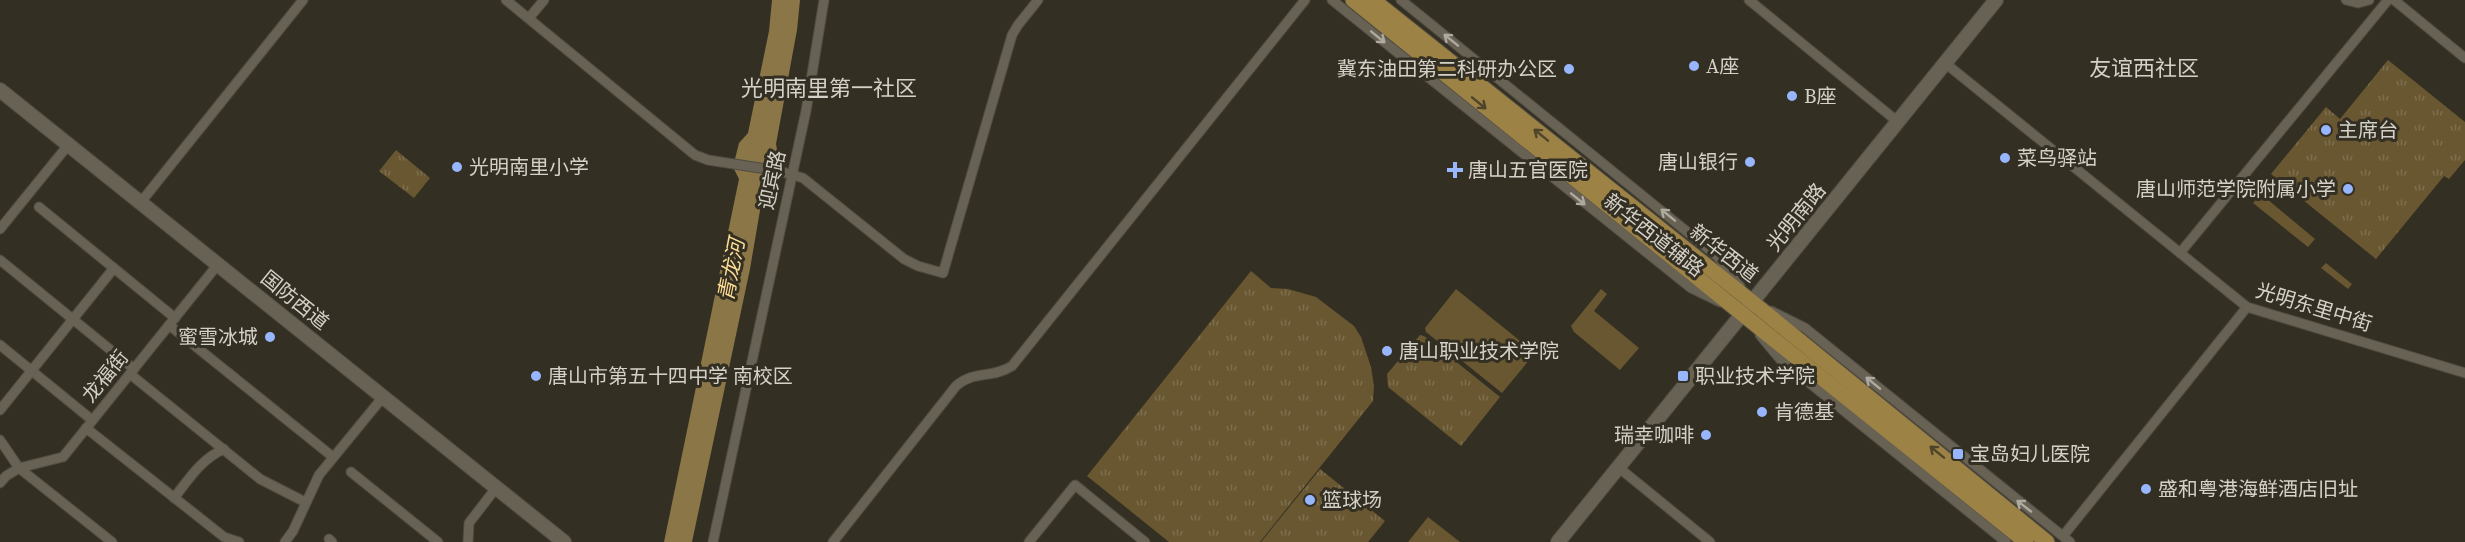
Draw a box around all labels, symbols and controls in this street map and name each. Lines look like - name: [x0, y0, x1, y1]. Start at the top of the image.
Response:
- one-way arrow: [1370, 30, 1386, 43]
- one-way arrow: [1443, 33, 1459, 46]
- place label: A座: [1706, 52, 1739, 80]
- district label: 友谊西社区: [2089, 53, 2199, 83]
- place label: 冀东油田第二科研办公区: [1337, 55, 1557, 83]
- marker: A座: [1687, 59, 1701, 73]
- marker: 冀东油田第二科研办公区: [1562, 62, 1576, 76]
- district label: 光明南里第一社区: [741, 73, 917, 103]
- place label: B座: [1804, 82, 1837, 110]
- marker: B座: [1785, 89, 1799, 103]
- one-way arrow: [1471, 97, 1487, 110]
- place label: 主席台: [2338, 116, 2398, 144]
- marker: 主席台: [2319, 123, 2333, 137]
- one-way arrow: [1534, 129, 1550, 142]
- place label: 菜鸟驿站: [2017, 144, 2097, 172]
- street label: 迎宾路: [752, 148, 792, 212]
- place label: 唐山银行: [1658, 148, 1738, 176]
- marker: 菜鸟驿站: [1998, 151, 2012, 165]
- place label: 光明南里小学: [469, 153, 589, 181]
- marker: 唐山银行: [1743, 155, 1757, 169]
- place label: 唐山五官医院: [1468, 156, 1588, 184]
- marker: 光明南里小学: [450, 160, 464, 174]
- marker: 唐山五官医院: [1446, 161, 1464, 179]
- place label: 唐山师范学院附属小学: [2136, 175, 2336, 203]
- street label: 光明南路: [1760, 177, 1832, 257]
- marker: 唐山师范学院附属小学: [2341, 182, 2355, 196]
- street label: 新华西道辅路: [1598, 187, 1710, 283]
- one-way arrow: [1570, 192, 1586, 205]
- one-way arrow: [1660, 209, 1676, 222]
- street label: 新华西道: [1684, 217, 1764, 289]
- water label: 青龙河: [711, 232, 752, 304]
- street label: 国防西道: [255, 264, 335, 336]
- street label: 光明东里中街: [2253, 276, 2375, 338]
- place label: 蜜雪冰城: [178, 323, 258, 351]
- marker: 蜜雪冰城: [263, 330, 277, 344]
- place label: 唐山职业技术学院: [1399, 337, 1559, 365]
- street label: 龙福街: [75, 344, 135, 408]
- marker: 唐山职业技术学院: [1380, 344, 1394, 358]
- place label: 唐山市第五十四中学 南校区: [548, 362, 793, 390]
- place label: 职业技术学院: [1695, 362, 1815, 390]
- marker: 唐山市第五十四中学 南校区: [529, 369, 543, 383]
- marker: 职业技术学院: [1676, 369, 1690, 383]
- one-way arrow: [1866, 376, 1881, 390]
- place label: 肯德基: [1774, 398, 1834, 426]
- marker: 肯德基: [1755, 405, 1769, 419]
- place label: 瑞幸咖啡: [1614, 421, 1694, 449]
- marker: 瑞幸咖啡: [1699, 428, 1713, 442]
- place label: 宝岛妇儿医院: [1970, 440, 2090, 468]
- one-way arrow: [1929, 446, 1945, 459]
- marker: 宝岛妇儿医院: [1951, 447, 1965, 461]
- place label: 盛和粤港海鲜酒店旧址: [2158, 475, 2358, 503]
- marker: 盛和粤港海鲜酒店旧址: [2139, 482, 2153, 496]
- place label: 篮球场: [1322, 486, 1382, 514]
- marker: 篮球场: [1303, 493, 1317, 507]
- one-way arrow: [2017, 499, 2033, 512]

